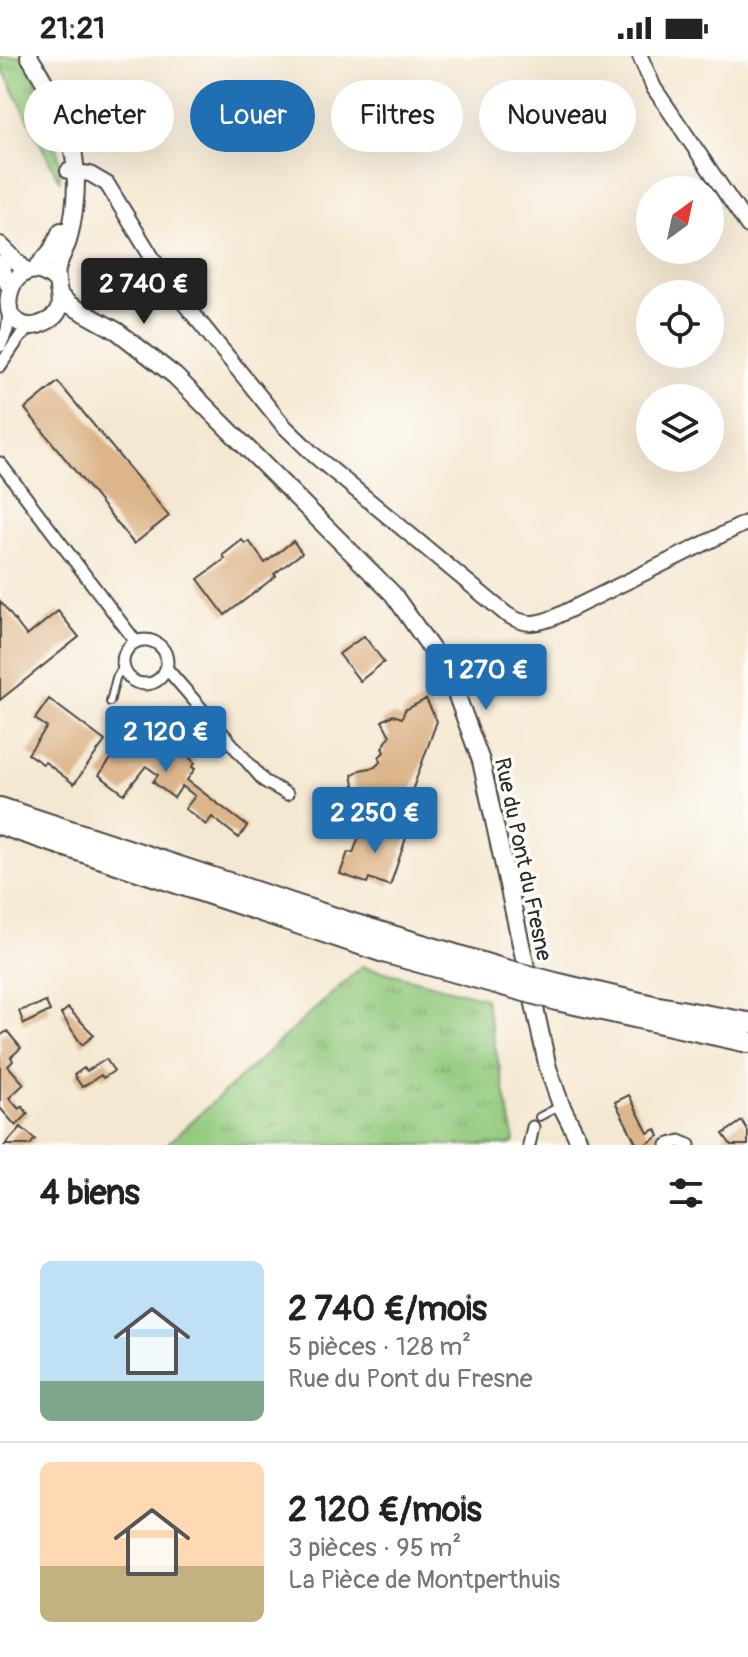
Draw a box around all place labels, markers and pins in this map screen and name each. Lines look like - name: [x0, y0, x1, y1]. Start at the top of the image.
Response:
- pin: 2 740 €: [70, 258, 218, 326]
- pin: 1 270 €: [412, 644, 560, 712]
- pin: 2 120 €: [92, 706, 240, 774]
- pin: 2 250 €: [301, 787, 449, 855]

